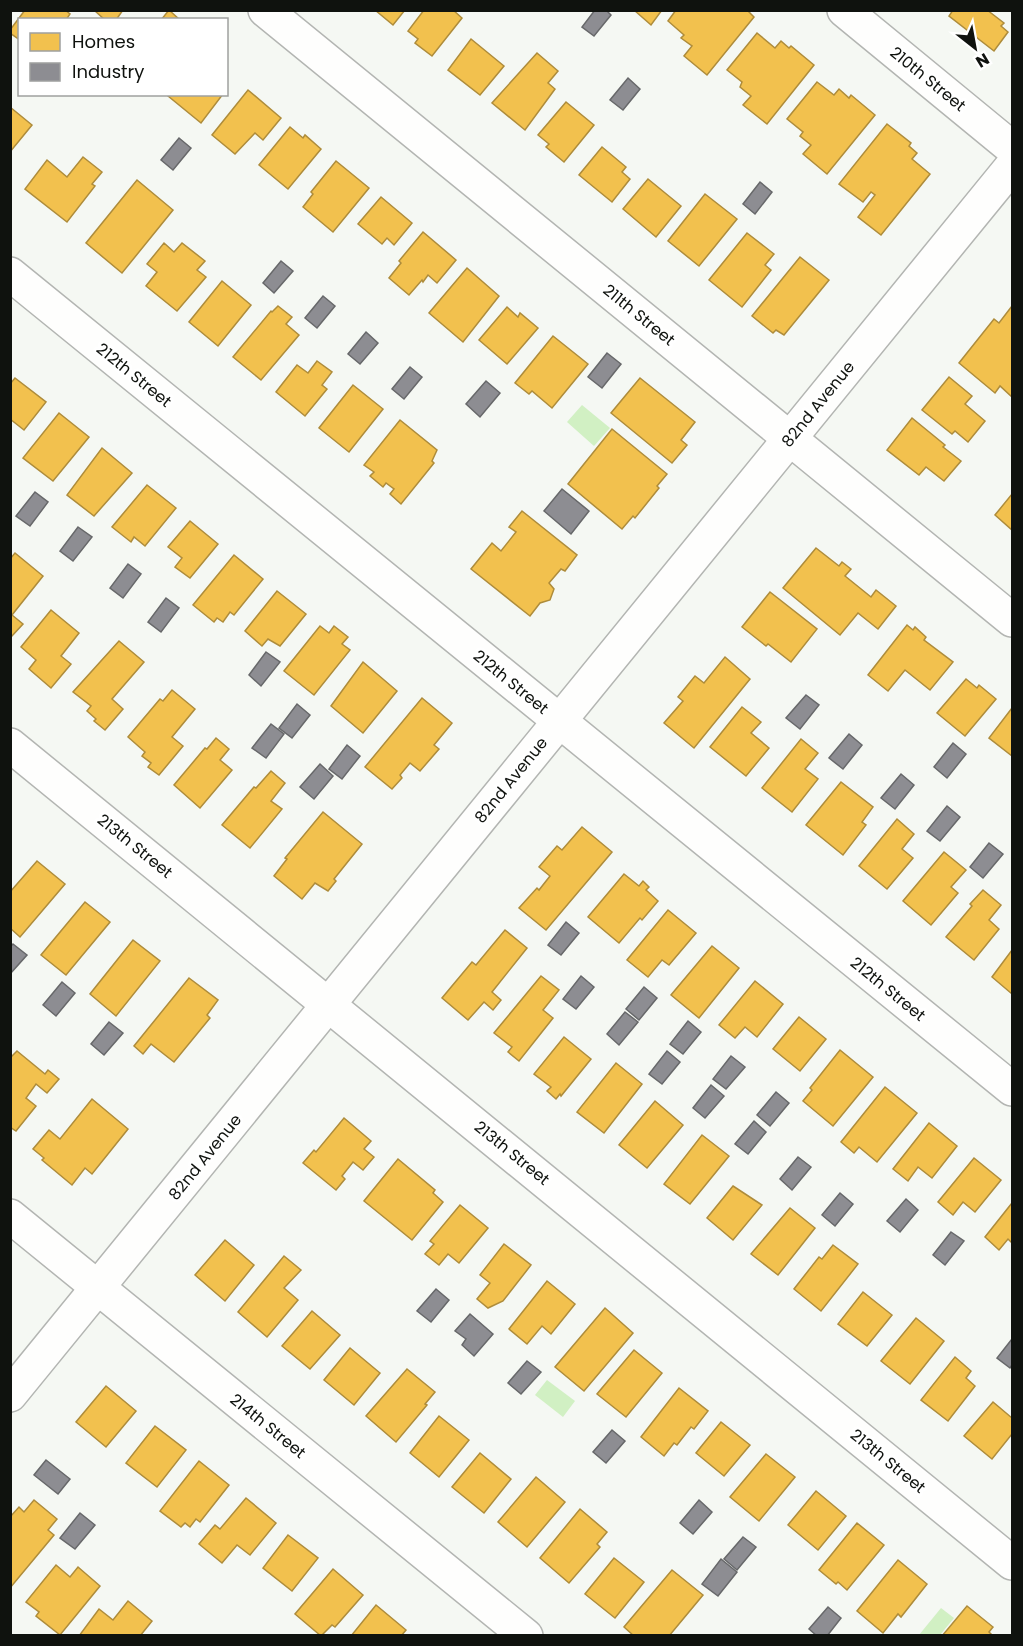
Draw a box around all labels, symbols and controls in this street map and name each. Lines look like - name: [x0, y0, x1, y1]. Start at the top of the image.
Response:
- legend: [18, 18, 228, 96]
- north arrow: [945, 18, 1005, 78]
- text: Homes: [72, 29, 135, 54]
- street label: 210th Street: [885, 41, 971, 117]
- text: N: [971, 47, 994, 73]
- text: Industry: [72, 59, 144, 84]
- street label: 211th Street: [598, 279, 680, 351]
- street label: 212th Street: [92, 338, 177, 413]
- street label: 82nd Avenue: [776, 356, 860, 452]
- street label: 212th Street: [469, 645, 554, 720]
- street label: 82nd Avenue: [469, 732, 553, 828]
- street label: 213th Street: [92, 808, 178, 884]
- street label: 212th Street: [846, 952, 931, 1027]
- street label: 82nd Avenue: [163, 1109, 247, 1205]
- street label: 213th Street: [469, 1115, 555, 1191]
- street label: 214th Street: [225, 1388, 311, 1464]
- street label: 213th Street: [845, 1423, 931, 1499]

